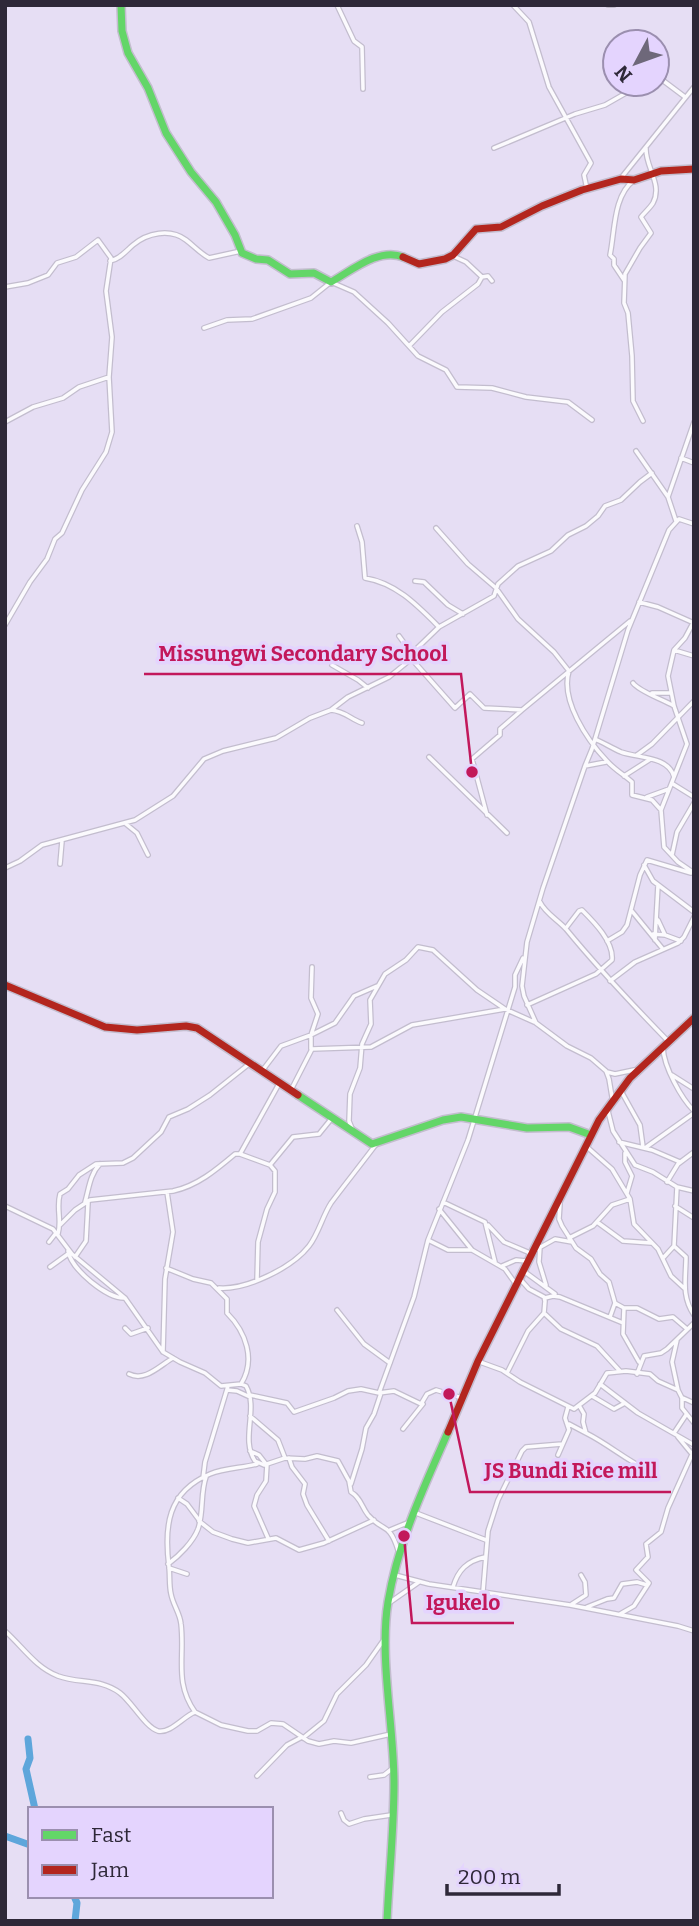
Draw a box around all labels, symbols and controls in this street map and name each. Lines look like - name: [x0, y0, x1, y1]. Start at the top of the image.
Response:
- north arrow: [601, 28, 671, 98]
- text: N: [610, 60, 637, 87]
- callout: Missungwi Secondary School: [144, 632, 461, 674]
- text: Missungwi Secondary School: [158, 641, 448, 667]
- callout: JS Bundi Rice mill: [470, 1450, 671, 1492]
- text: JS Bundi Rice mill: [483, 1458, 658, 1484]
- callout: Igukelo: [412, 1581, 514, 1623]
- text: Igukelo: [426, 1590, 500, 1616]
- legend: [28, 1807, 273, 1898]
- text: Fast: [91, 1822, 132, 1848]
- scale bar: [447, 1853, 559, 1897]
- text: Jam: [90, 1857, 129, 1883]
- text: 200 m: [458, 1864, 521, 1890]

